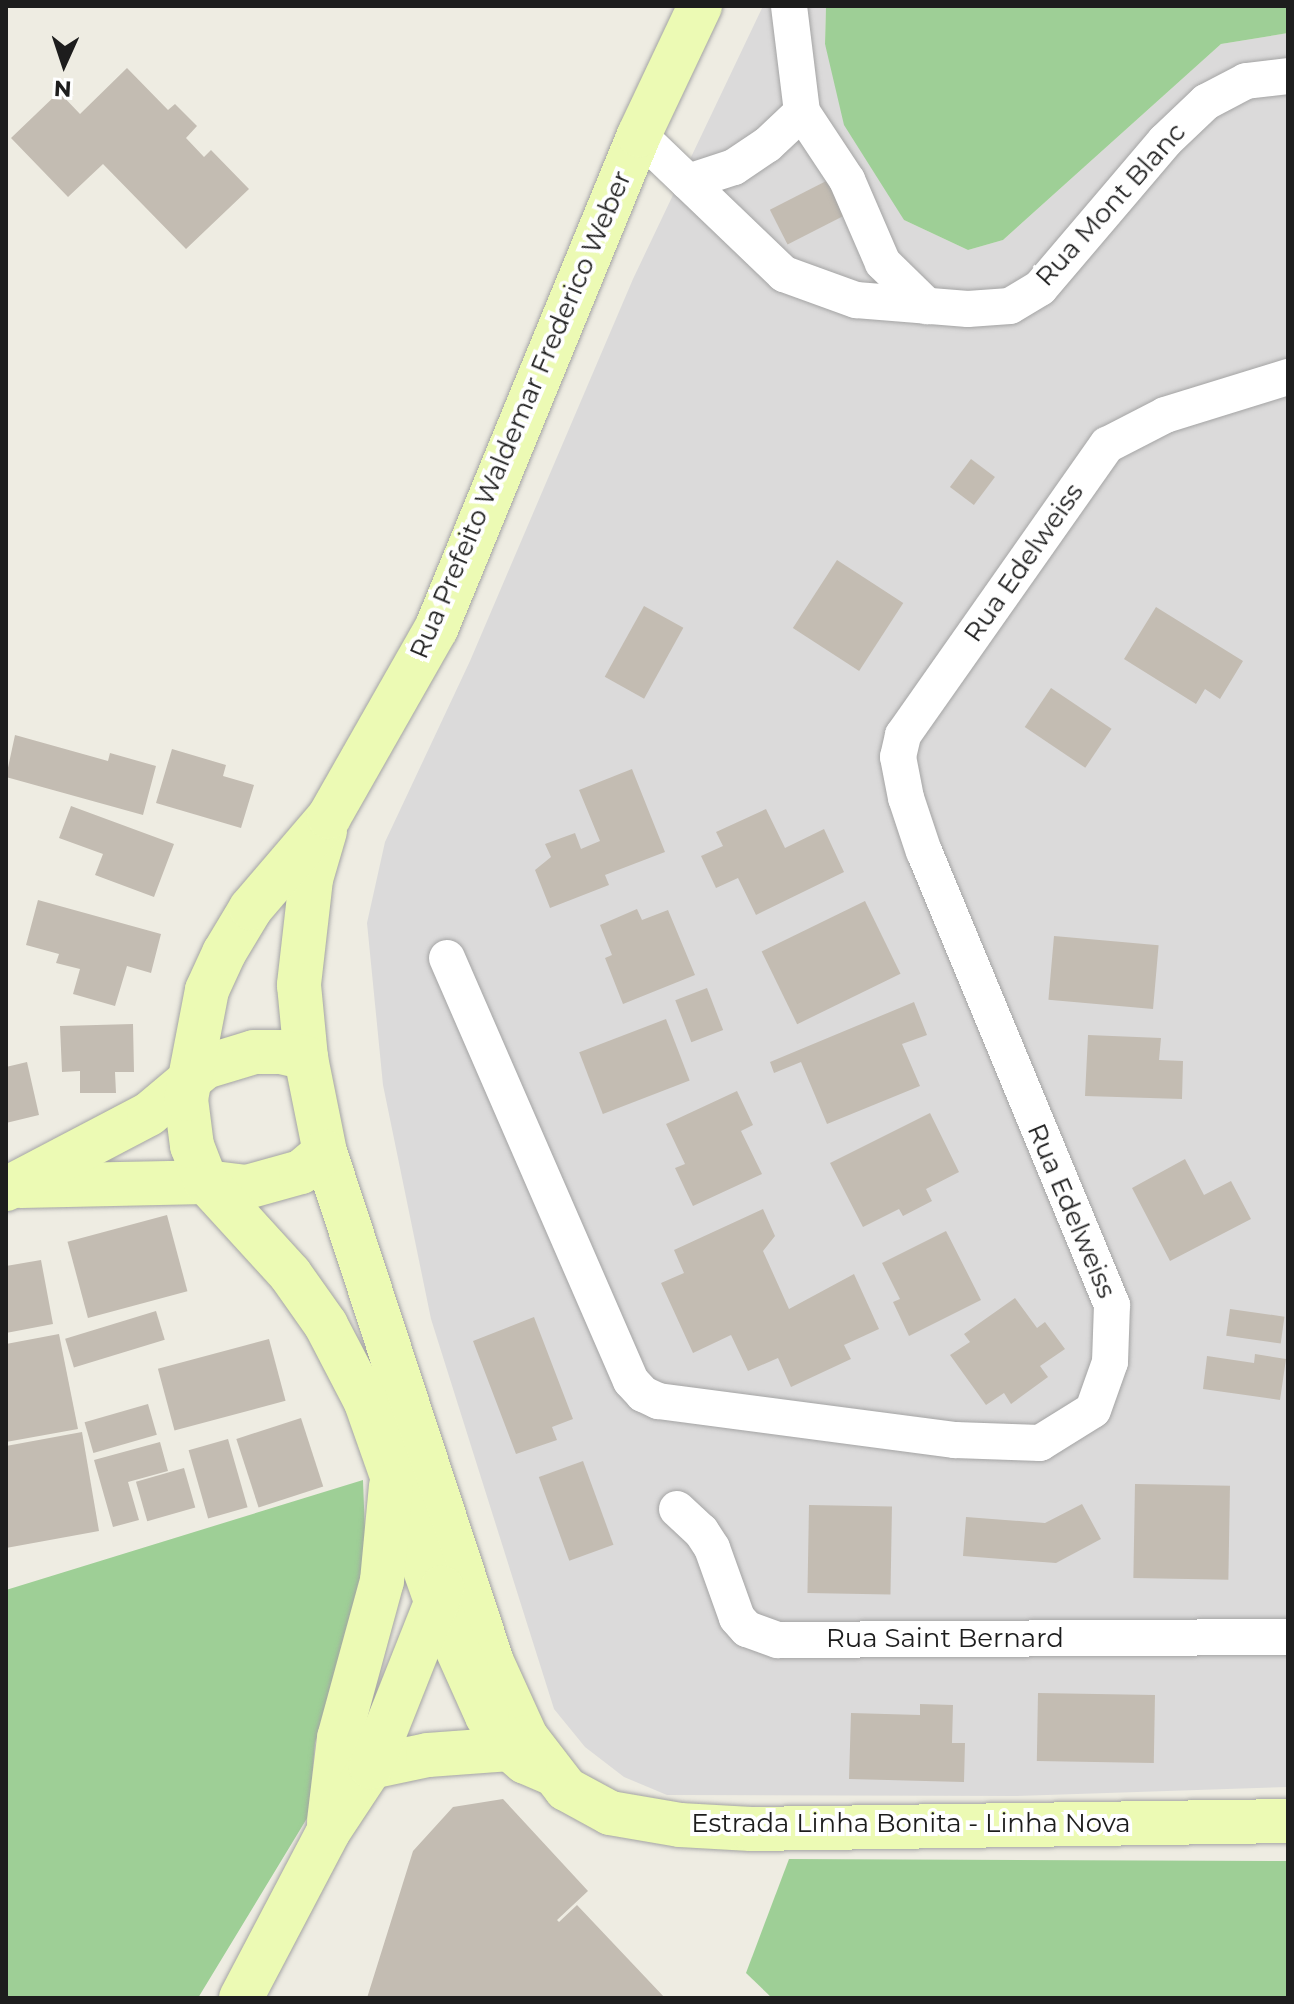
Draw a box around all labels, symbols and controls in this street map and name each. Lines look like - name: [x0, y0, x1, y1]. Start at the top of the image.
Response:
- north arrow: [24, 24, 104, 104]
- text: N: [53, 75, 72, 102]
- street label: Rua Mont Blanc: [1030, 117, 1192, 293]
- street label: Rua Prefeito Waldemar Frederico Weber: [404, 166, 638, 664]
- street label: Rua Edelweiss: [958, 478, 1090, 648]
- street label: Rua Edelweiss: [1020, 1119, 1122, 1303]
- street label: Rua Saint Bernard: [826, 1623, 1064, 1655]
- street label: Estrada Linha Bonita - Linha Nova: [691, 1808, 1131, 1840]

